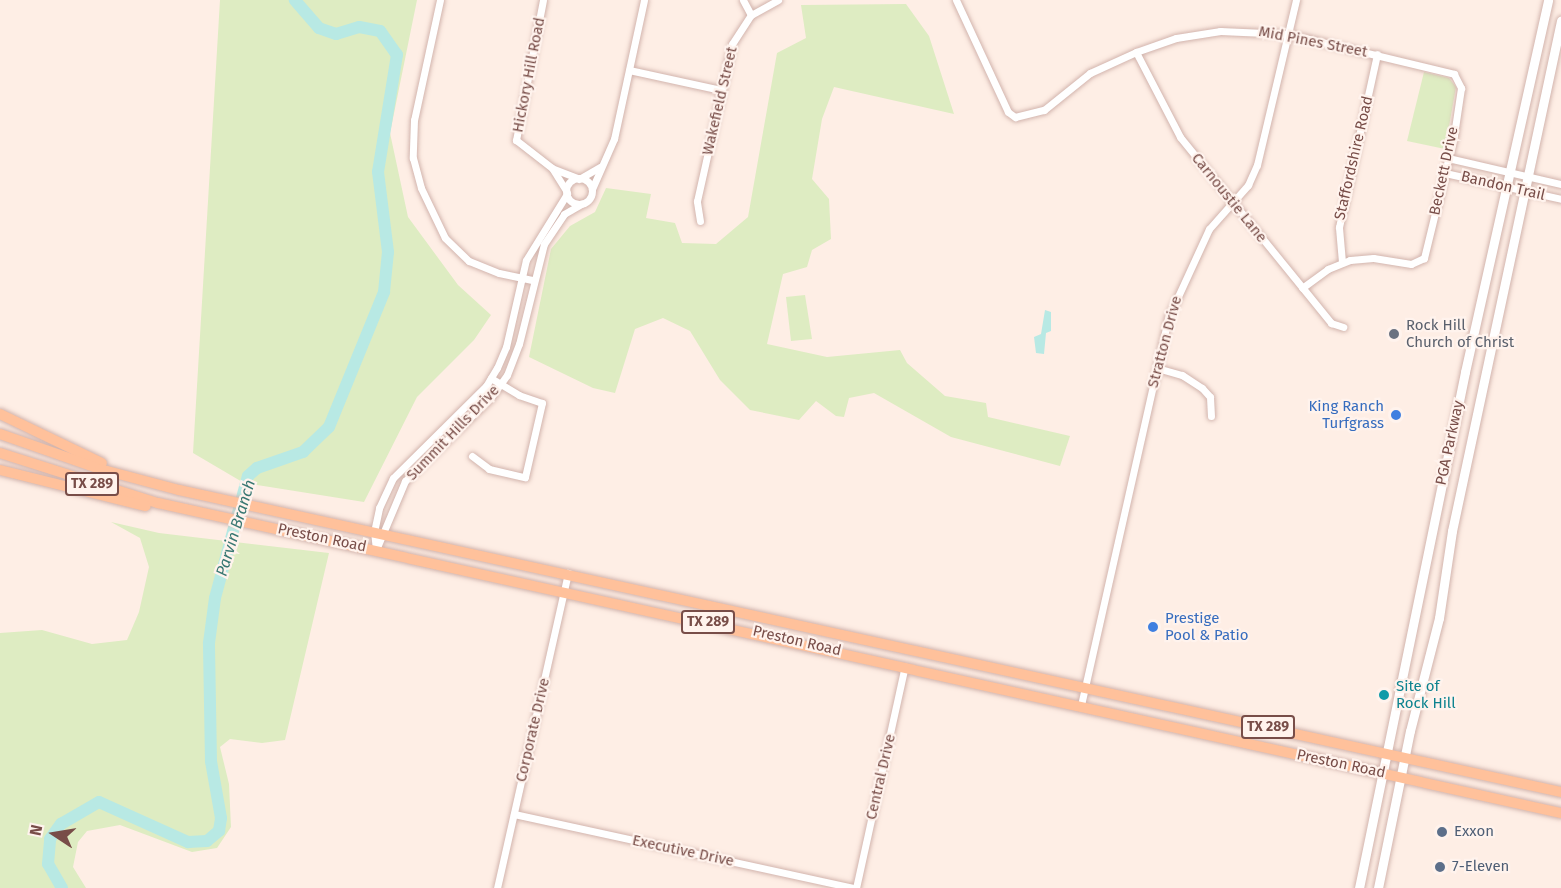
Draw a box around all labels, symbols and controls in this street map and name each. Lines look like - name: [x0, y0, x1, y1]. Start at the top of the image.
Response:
- street label: Hickory Hill Road: [509, 16, 549, 134]
- street label: Mid Pines Street: [1257, 23, 1369, 61]
- street label: Wakefield Street: [699, 45, 741, 157]
- street label: Staffordshire Road: [1331, 94, 1377, 222]
- street label: Beckett Drive: [1426, 125, 1462, 217]
- street label: Carnoustie Lane: [1187, 150, 1271, 246]
- street label: Bandon Trail: [1459, 168, 1547, 204]
- street label: Stratton Drive: [1144, 294, 1186, 390]
- place label: Rock Hill Church of Christ: [1406, 316, 1514, 351]
- marker: Rock Hill Church of Christ: [1387, 327, 1401, 341]
- street label: Summit Hills Drive: [403, 382, 503, 484]
- place label: King Ranch Turfgrass: [1309, 397, 1384, 432]
- street label: PGA Parkway: [1432, 399, 1468, 487]
- marker: King Ranch Turfgrass: [1389, 408, 1403, 422]
- road number: TX 289: [65, 473, 119, 495]
- water label: Parvin Branch: [212, 477, 260, 579]
- street label: Preston Road: [276, 520, 368, 556]
- place label: Prestige Pool & Patio: [1165, 609, 1249, 644]
- road number: TX 289: [681, 611, 735, 633]
- marker: Prestige Pool & Patio: [1146, 620, 1160, 634]
- street label: Preston Road: [751, 622, 843, 660]
- street label: Corporate Drive: [512, 676, 554, 784]
- place label: Site of Rock Hill: [1396, 677, 1456, 712]
- marker: Site of Rock Hill: [1377, 688, 1391, 702]
- road number: TX 289: [1241, 716, 1295, 738]
- street label: Central Drive: [862, 732, 900, 822]
- street label: Preston Road: [1295, 746, 1387, 782]
- north arrow: [24, 804, 84, 864]
- text: N: [26, 823, 46, 837]
- place label: Exxon: [1454, 823, 1494, 841]
- marker: Exxon: [1435, 825, 1449, 839]
- street label: Executive Drive: [631, 831, 735, 871]
- place label: 7-Eleven: [1452, 858, 1509, 876]
- marker: 7-Eleven: [1433, 860, 1447, 874]

